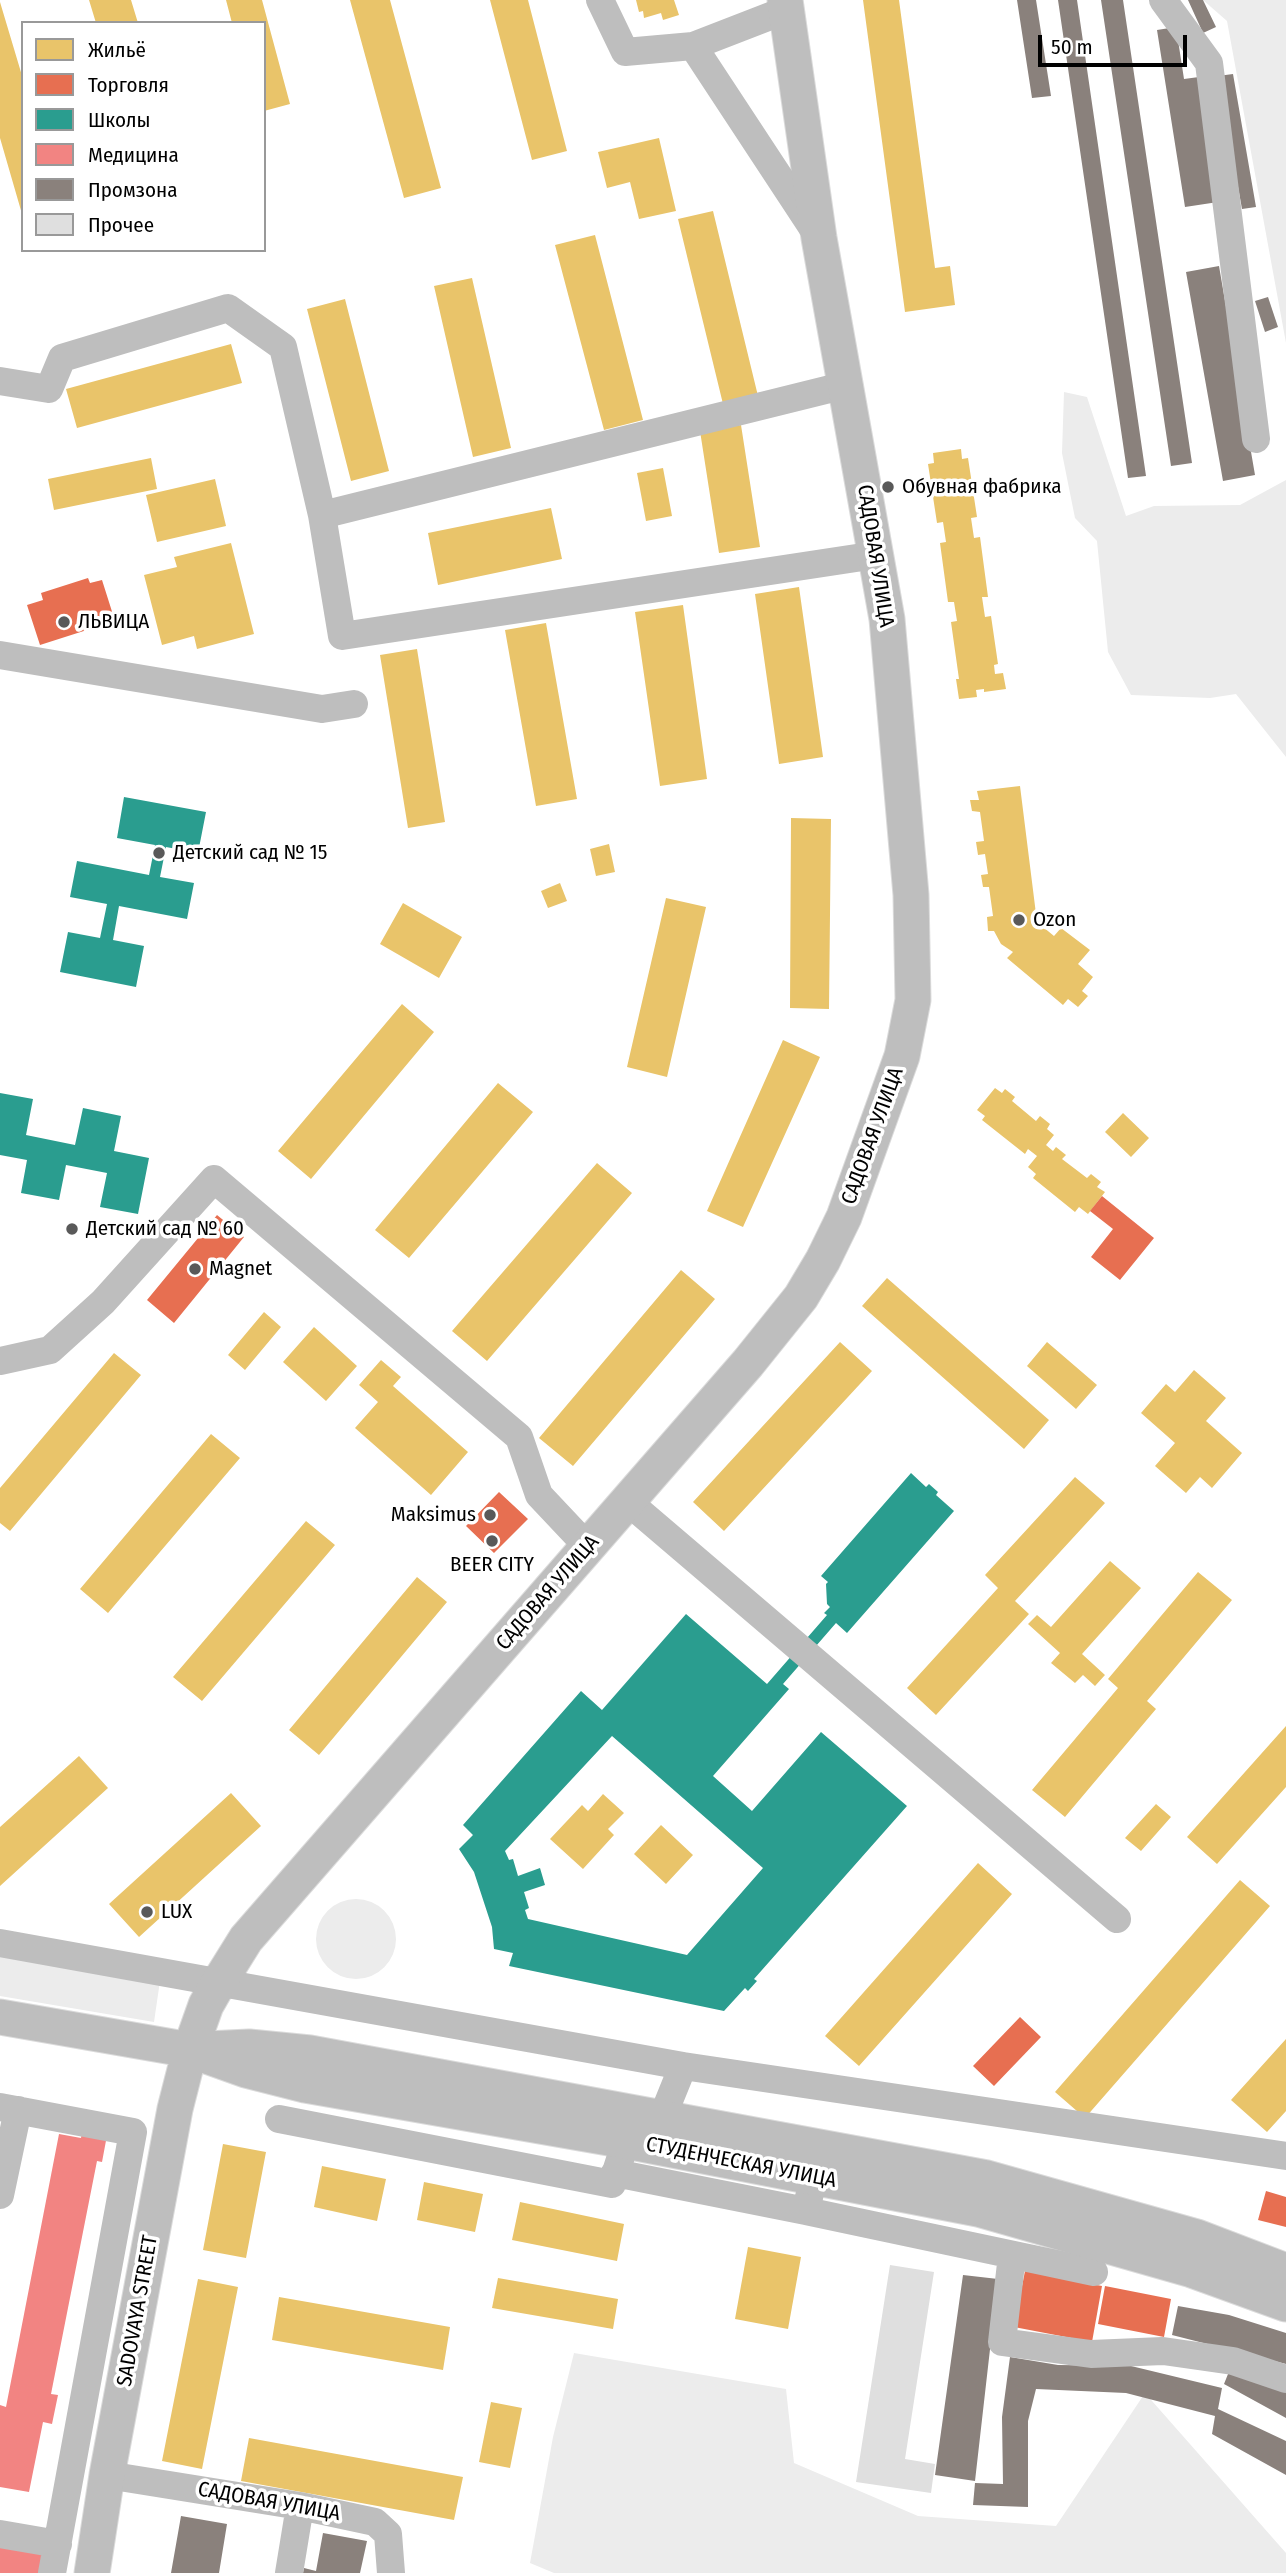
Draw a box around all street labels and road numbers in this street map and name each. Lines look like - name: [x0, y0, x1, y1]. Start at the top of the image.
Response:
- street label: САДОВАЯ УЛИЦА: [851, 483, 899, 629]
- street label: САДОВАЯ УЛИЦА: [837, 1064, 909, 1208]
- street label: САДОВАЯ УЛИЦА: [491, 1530, 605, 1656]
- street label: СТУДЕНЧЕСКАЯ УЛИЦА: [644, 2132, 838, 2194]
- street label: SADOVAYA STREET: [112, 2233, 164, 2389]
- street label: САДОВАЯ УЛИЦА: [196, 2477, 342, 2527]

